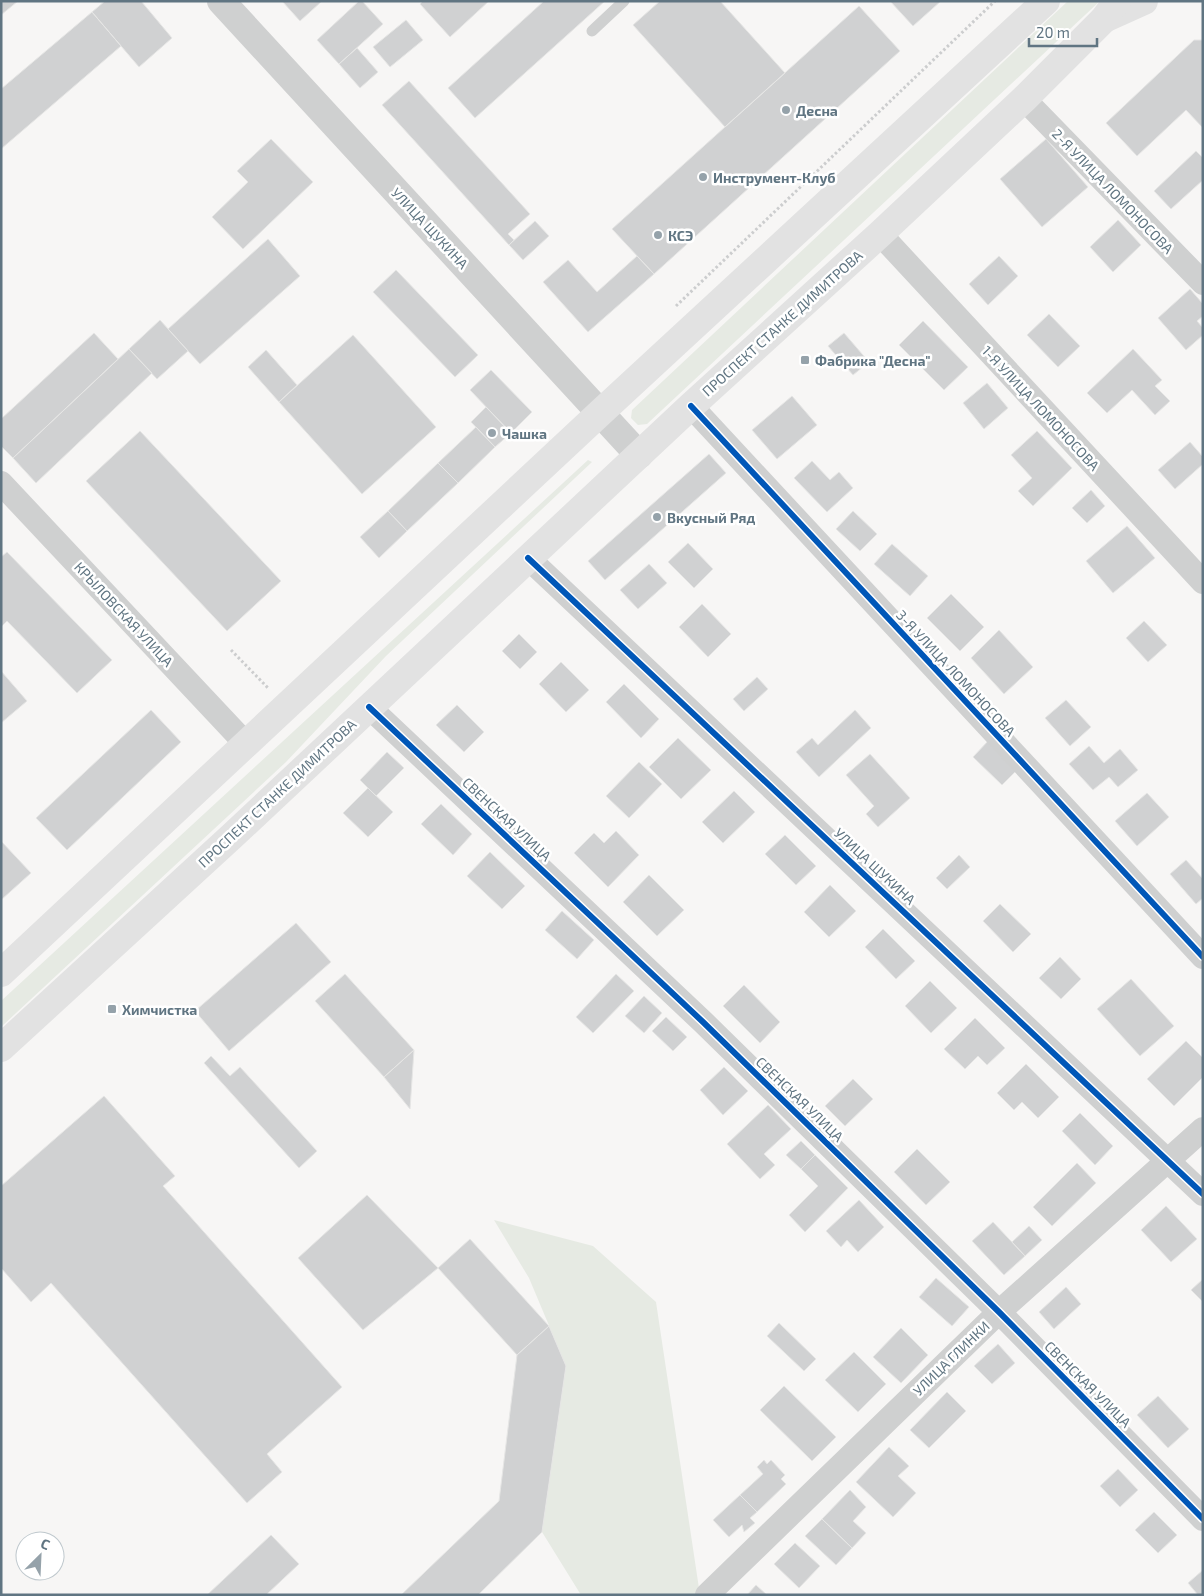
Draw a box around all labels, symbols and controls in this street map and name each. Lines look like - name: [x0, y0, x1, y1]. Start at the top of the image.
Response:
- scale bar: [1029, 15, 1096, 47]
- text: 20 m: [1036, 23, 1070, 41]
- place label: Десна: [796, 102, 838, 119]
- marker: Десна: [780, 104, 792, 116]
- street label: 2-Я УЛИЦА ЛОМОНОСОВА: [1049, 125, 1177, 257]
- place label: Инструмент-Клуб: [713, 169, 836, 186]
- marker: Инструмент-Клуб: [697, 171, 709, 183]
- street label: УЛИЦА ЩУКИНА: [388, 184, 472, 272]
- place label: КСЭ: [668, 227, 693, 244]
- marker: КСЭ: [652, 229, 664, 241]
- street label: ПРОСПЕКТ СТАНКЕ ДИМИТРОВА: [698, 246, 866, 400]
- street label: 1-Я УЛИЦА ЛОМОНОСОВА: [979, 342, 1104, 474]
- place label: Фабрика "Десна": [815, 352, 930, 369]
- marker: Фабрика "Десна": [799, 354, 811, 366]
- place label: Чашка: [502, 425, 547, 442]
- marker: Чашка: [486, 427, 498, 439]
- place label: Вкусный Ряд: [667, 509, 755, 526]
- marker: Вкусный Ряд: [651, 511, 663, 523]
- street label: КРЫЛОВСКАЯ УЛИЦА: [71, 558, 177, 670]
- street label: 3-Я УЛИЦА ЛОМОНОСОВА: [893, 606, 1019, 740]
- street label: ПРОСПЕКТ СТАНКЕ ДИМИТРОВА: [194, 715, 360, 871]
- street label: СВЕНСКАЯ УЛИЦА: [459, 774, 555, 865]
- street label: УЛИЦА ЩУКИНА: [831, 824, 919, 908]
- place label: Химчистка: [122, 1001, 197, 1018]
- marker: Химчистка: [106, 1003, 118, 1015]
- street label: СВЕНСКАЯ УЛИЦА: [753, 1053, 848, 1145]
- street label: УЛИЦА ГЛИНКИ: [909, 1317, 993, 1399]
- street label: СВЕНСКАЯ УЛИЦА: [1041, 1337, 1135, 1431]
- north arrow: [15, 1531, 65, 1581]
- text: С: [38, 1534, 53, 1553]

